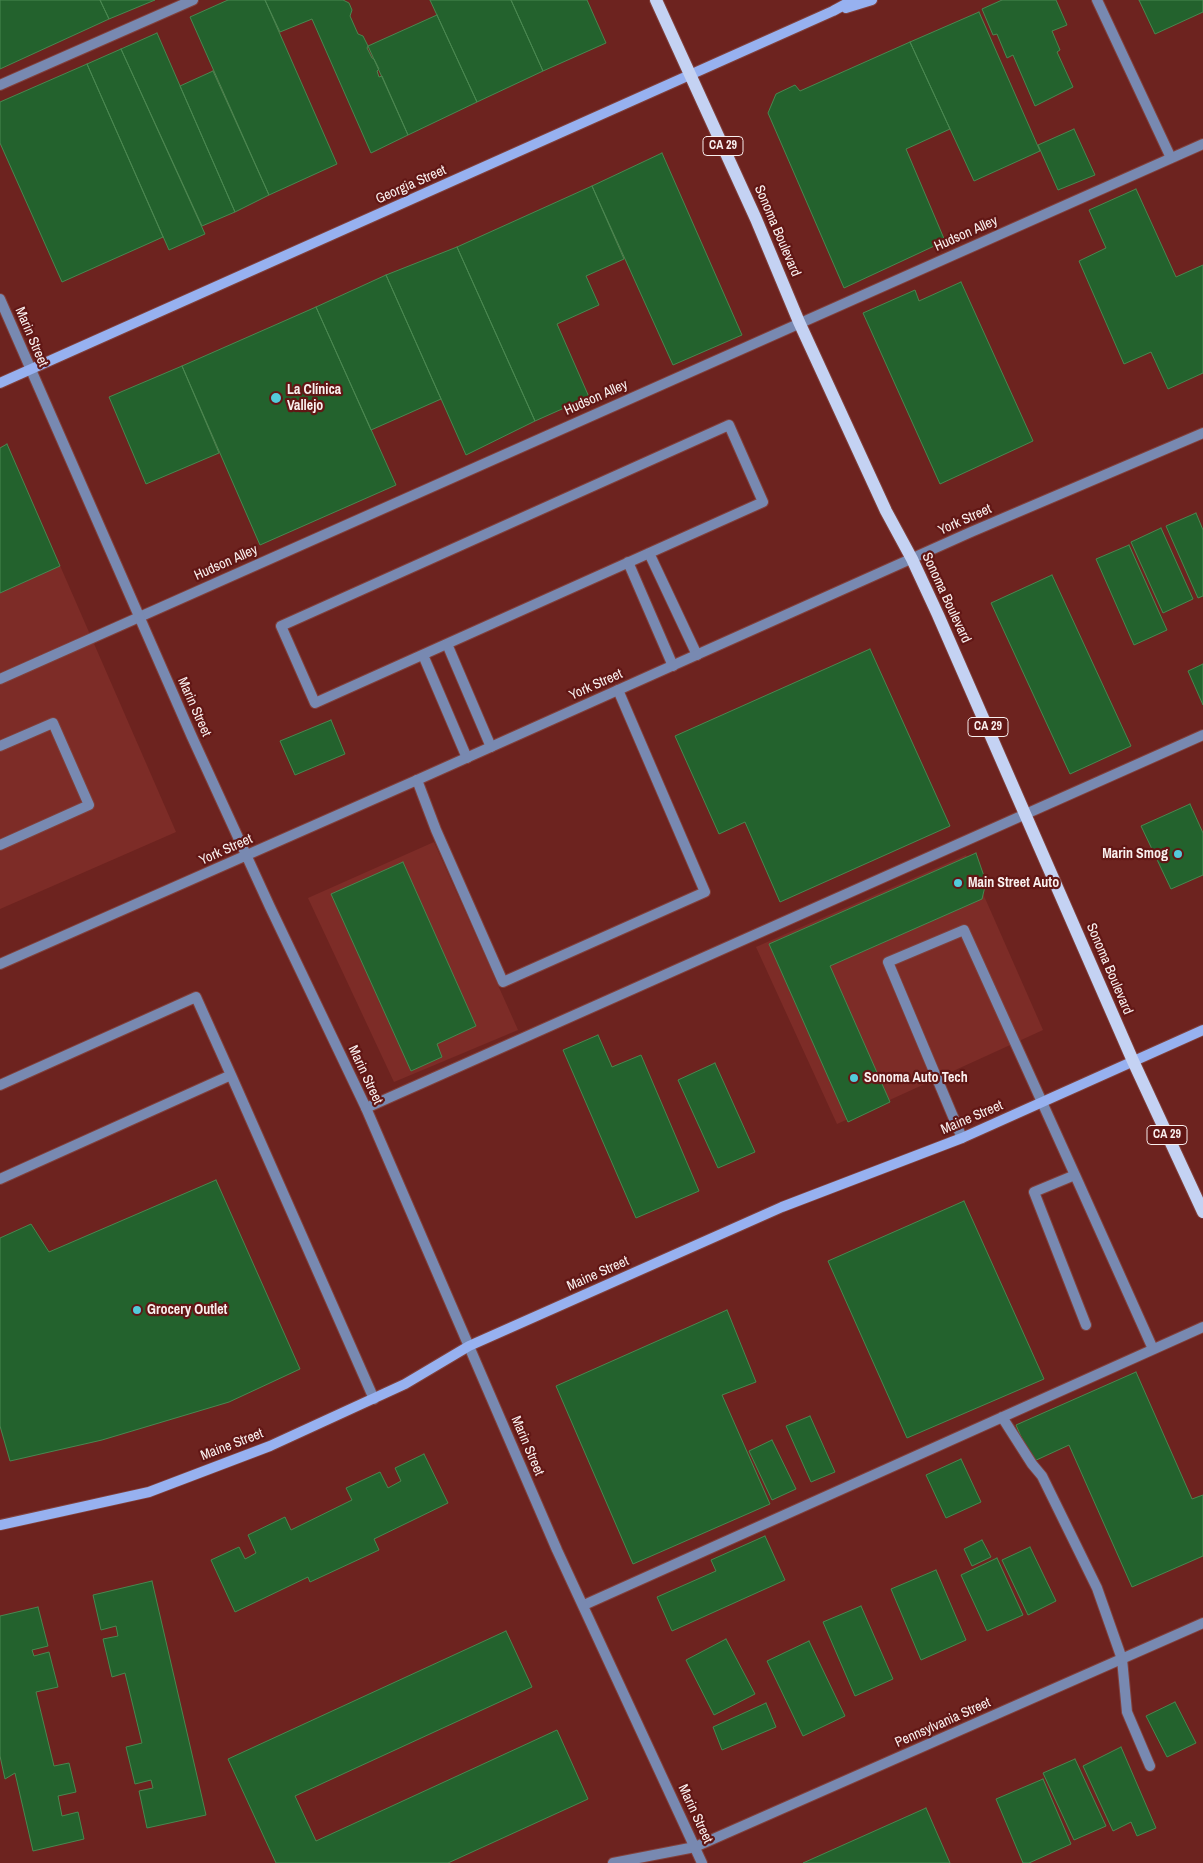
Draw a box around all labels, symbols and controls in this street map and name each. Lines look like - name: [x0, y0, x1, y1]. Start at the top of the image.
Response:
- road number: CA 29: [703, 136, 743, 156]
- street label: Georgia Street: [373, 162, 449, 208]
- street label: Sonoma Boulevard: [750, 183, 804, 279]
- street label: Hudson Alley: [932, 213, 1000, 255]
- street label: Marin Street: [11, 305, 51, 369]
- street label: Hudson Alley: [562, 377, 630, 419]
- place label: La Clínica Vallejo: [287, 382, 341, 414]
- marker: La Clínica Vallejo: [269, 391, 283, 405]
- street label: York Street: [936, 501, 994, 539]
- street label: Hudson Alley: [192, 542, 260, 584]
- street label: Sonoma Boulevard: [918, 550, 974, 646]
- street label: York Street: [567, 666, 625, 704]
- street label: Marin Street: [173, 675, 215, 739]
- road number: CA 29: [968, 718, 1008, 736]
- street label: York Street: [197, 831, 255, 869]
- place label: Marin Smog: [1102, 846, 1168, 862]
- marker: Marin Smog: [1172, 848, 1184, 860]
- place label: Main Street Auto: [968, 875, 1059, 891]
- marker: Main Street Auto: [952, 877, 964, 889]
- street label: Sonoma Boulevard: [1082, 921, 1136, 1017]
- street label: Marin Street: [344, 1043, 386, 1107]
- place label: Sonoma Auto Tech: [864, 1070, 968, 1086]
- marker: Sonoma Auto Tech: [848, 1072, 860, 1084]
- street label: Maine Street: [938, 1097, 1006, 1139]
- road number: CA 29: [1147, 1126, 1187, 1144]
- street label: Maine Street: [565, 1253, 631, 1295]
- place label: Grocery Outlet: [147, 1302, 227, 1318]
- marker: Grocery Outlet: [131, 1304, 143, 1316]
- street label: Marin Street: [507, 1414, 547, 1478]
- street label: Maine Street: [198, 1425, 266, 1465]
- street label: Pennsylvania Street: [893, 1694, 993, 1752]
- street label: Marin Street: [674, 1782, 716, 1846]

